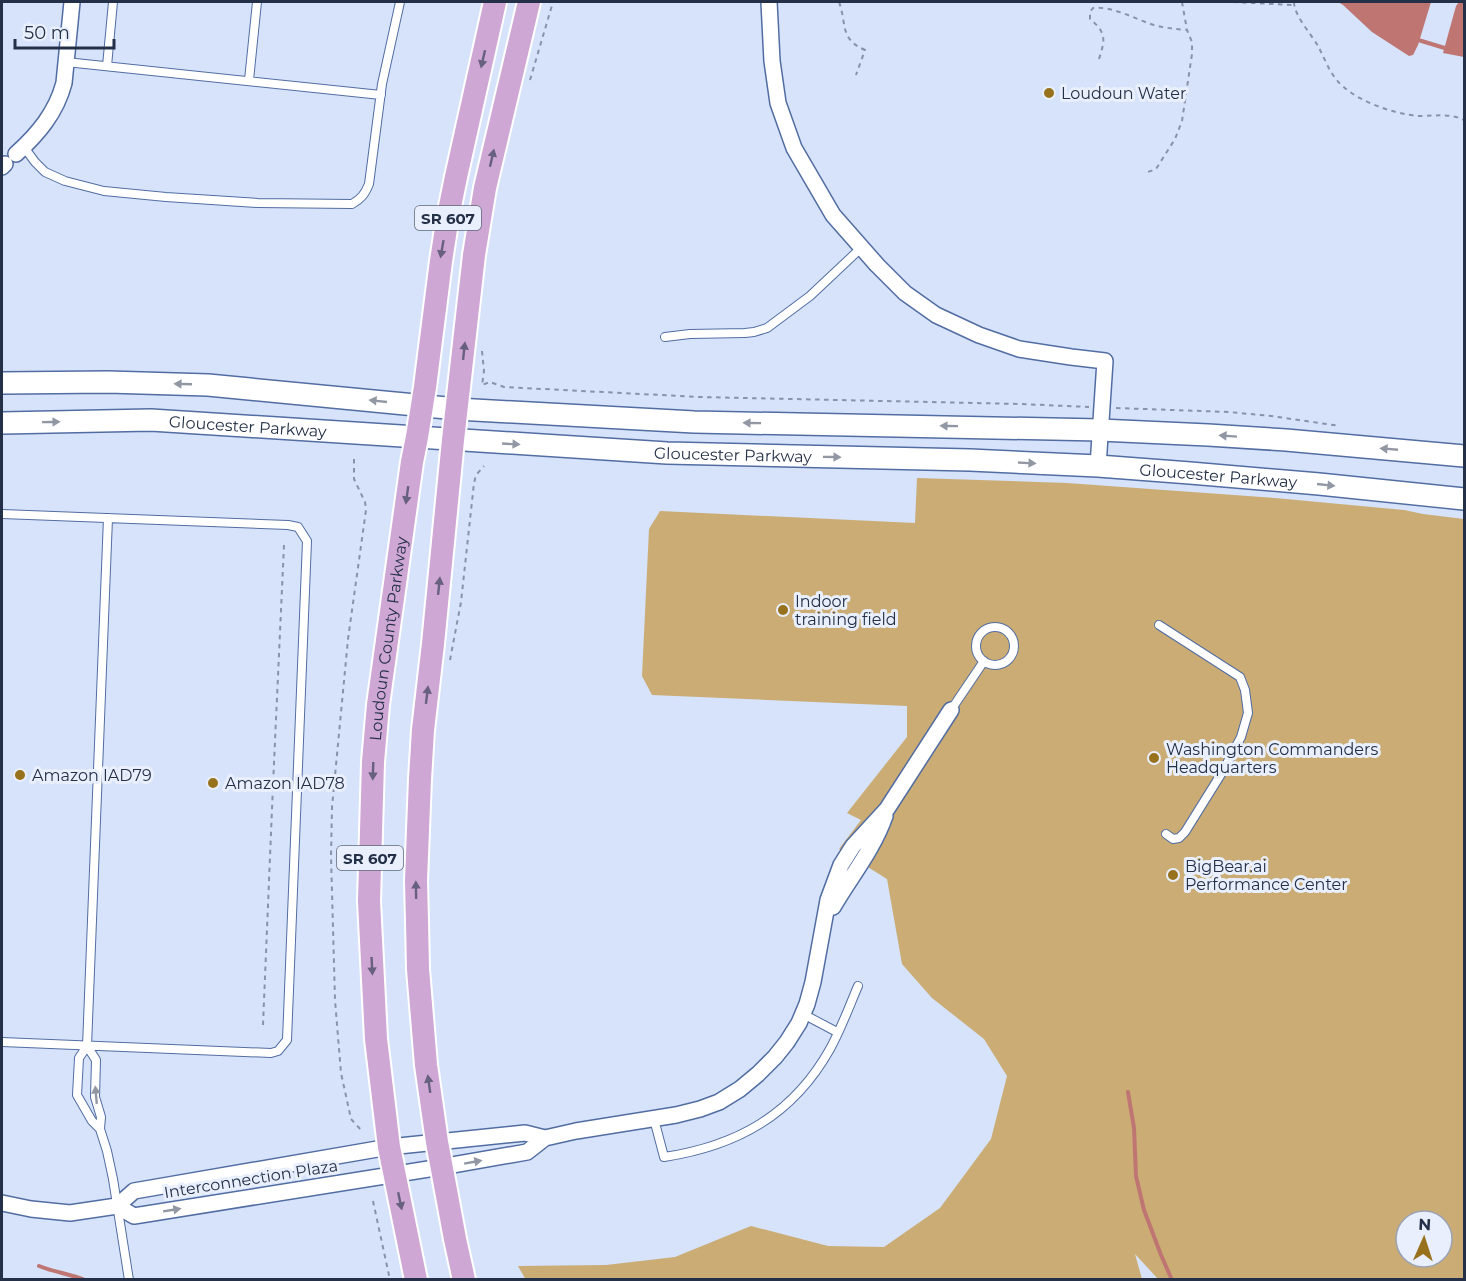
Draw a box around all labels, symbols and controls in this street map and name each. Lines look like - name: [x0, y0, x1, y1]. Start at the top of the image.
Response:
- scale bar: [15, 12, 114, 50]
- text: 50 m: [24, 22, 70, 44]
- one-way arrow: [477, 49, 487, 68]
- place label: Loudoun Water: [1061, 84, 1186, 103]
- marker: Loudoun Water: [1042, 86, 1056, 100]
- one-way arrow: [488, 149, 498, 167]
- road number: SR 607: [415, 206, 481, 230]
- one-way arrow: [438, 240, 447, 259]
- one-way arrow: [459, 341, 469, 360]
- one-way arrow: [174, 379, 193, 388]
- one-way arrow: [368, 396, 387, 406]
- street label: Gloucester Parkway: [168, 412, 328, 441]
- one-way arrow: [41, 417, 60, 426]
- one-way arrow: [742, 419, 761, 428]
- one-way arrow: [940, 422, 959, 431]
- one-way arrow: [1219, 432, 1238, 441]
- one-way arrow: [502, 439, 521, 448]
- street label: Gloucester Parkway: [653, 443, 812, 466]
- one-way arrow: [1380, 445, 1399, 454]
- one-way arrow: [822, 452, 841, 461]
- one-way arrow: [1017, 458, 1036, 467]
- street label: Gloucester Parkway: [1139, 460, 1298, 492]
- one-way arrow: [1316, 480, 1335, 490]
- one-way arrow: [403, 485, 412, 504]
- street label: Loudoun County Parkway: [365, 535, 411, 742]
- one-way arrow: [434, 576, 444, 595]
- place label: Indoor training field: [795, 592, 897, 629]
- marker: Indoor training field: [776, 603, 790, 617]
- one-way arrow: [422, 686, 432, 705]
- place label: Washington Commanders Headquarters: [1166, 740, 1378, 777]
- marker: Washington Commanders Headquarters: [1147, 751, 1161, 765]
- one-way arrow: [368, 762, 377, 781]
- place label: Amazon IAD79: [32, 766, 152, 785]
- marker: Amazon IAD79: [13, 768, 27, 782]
- place label: Amazon IAD78: [225, 774, 345, 793]
- marker: Amazon IAD78: [206, 776, 220, 790]
- road number: SR 607: [337, 846, 403, 870]
- place label: BigBear.ai Performance Center: [1185, 857, 1348, 894]
- marker: BigBear.ai Performance Center: [1166, 868, 1180, 882]
- one-way arrow: [411, 880, 421, 899]
- one-way arrow: [368, 957, 377, 976]
- one-way arrow: [424, 1075, 433, 1094]
- one-way arrow: [91, 1085, 101, 1104]
- street label: Interconnection Plaza: [163, 1156, 339, 1202]
- one-way arrow: [463, 1157, 482, 1166]
- one-way arrow: [396, 1192, 405, 1211]
- one-way arrow: [163, 1205, 182, 1214]
- north arrow: [1394, 1209, 1454, 1269]
- text: N: [1418, 1215, 1432, 1234]

